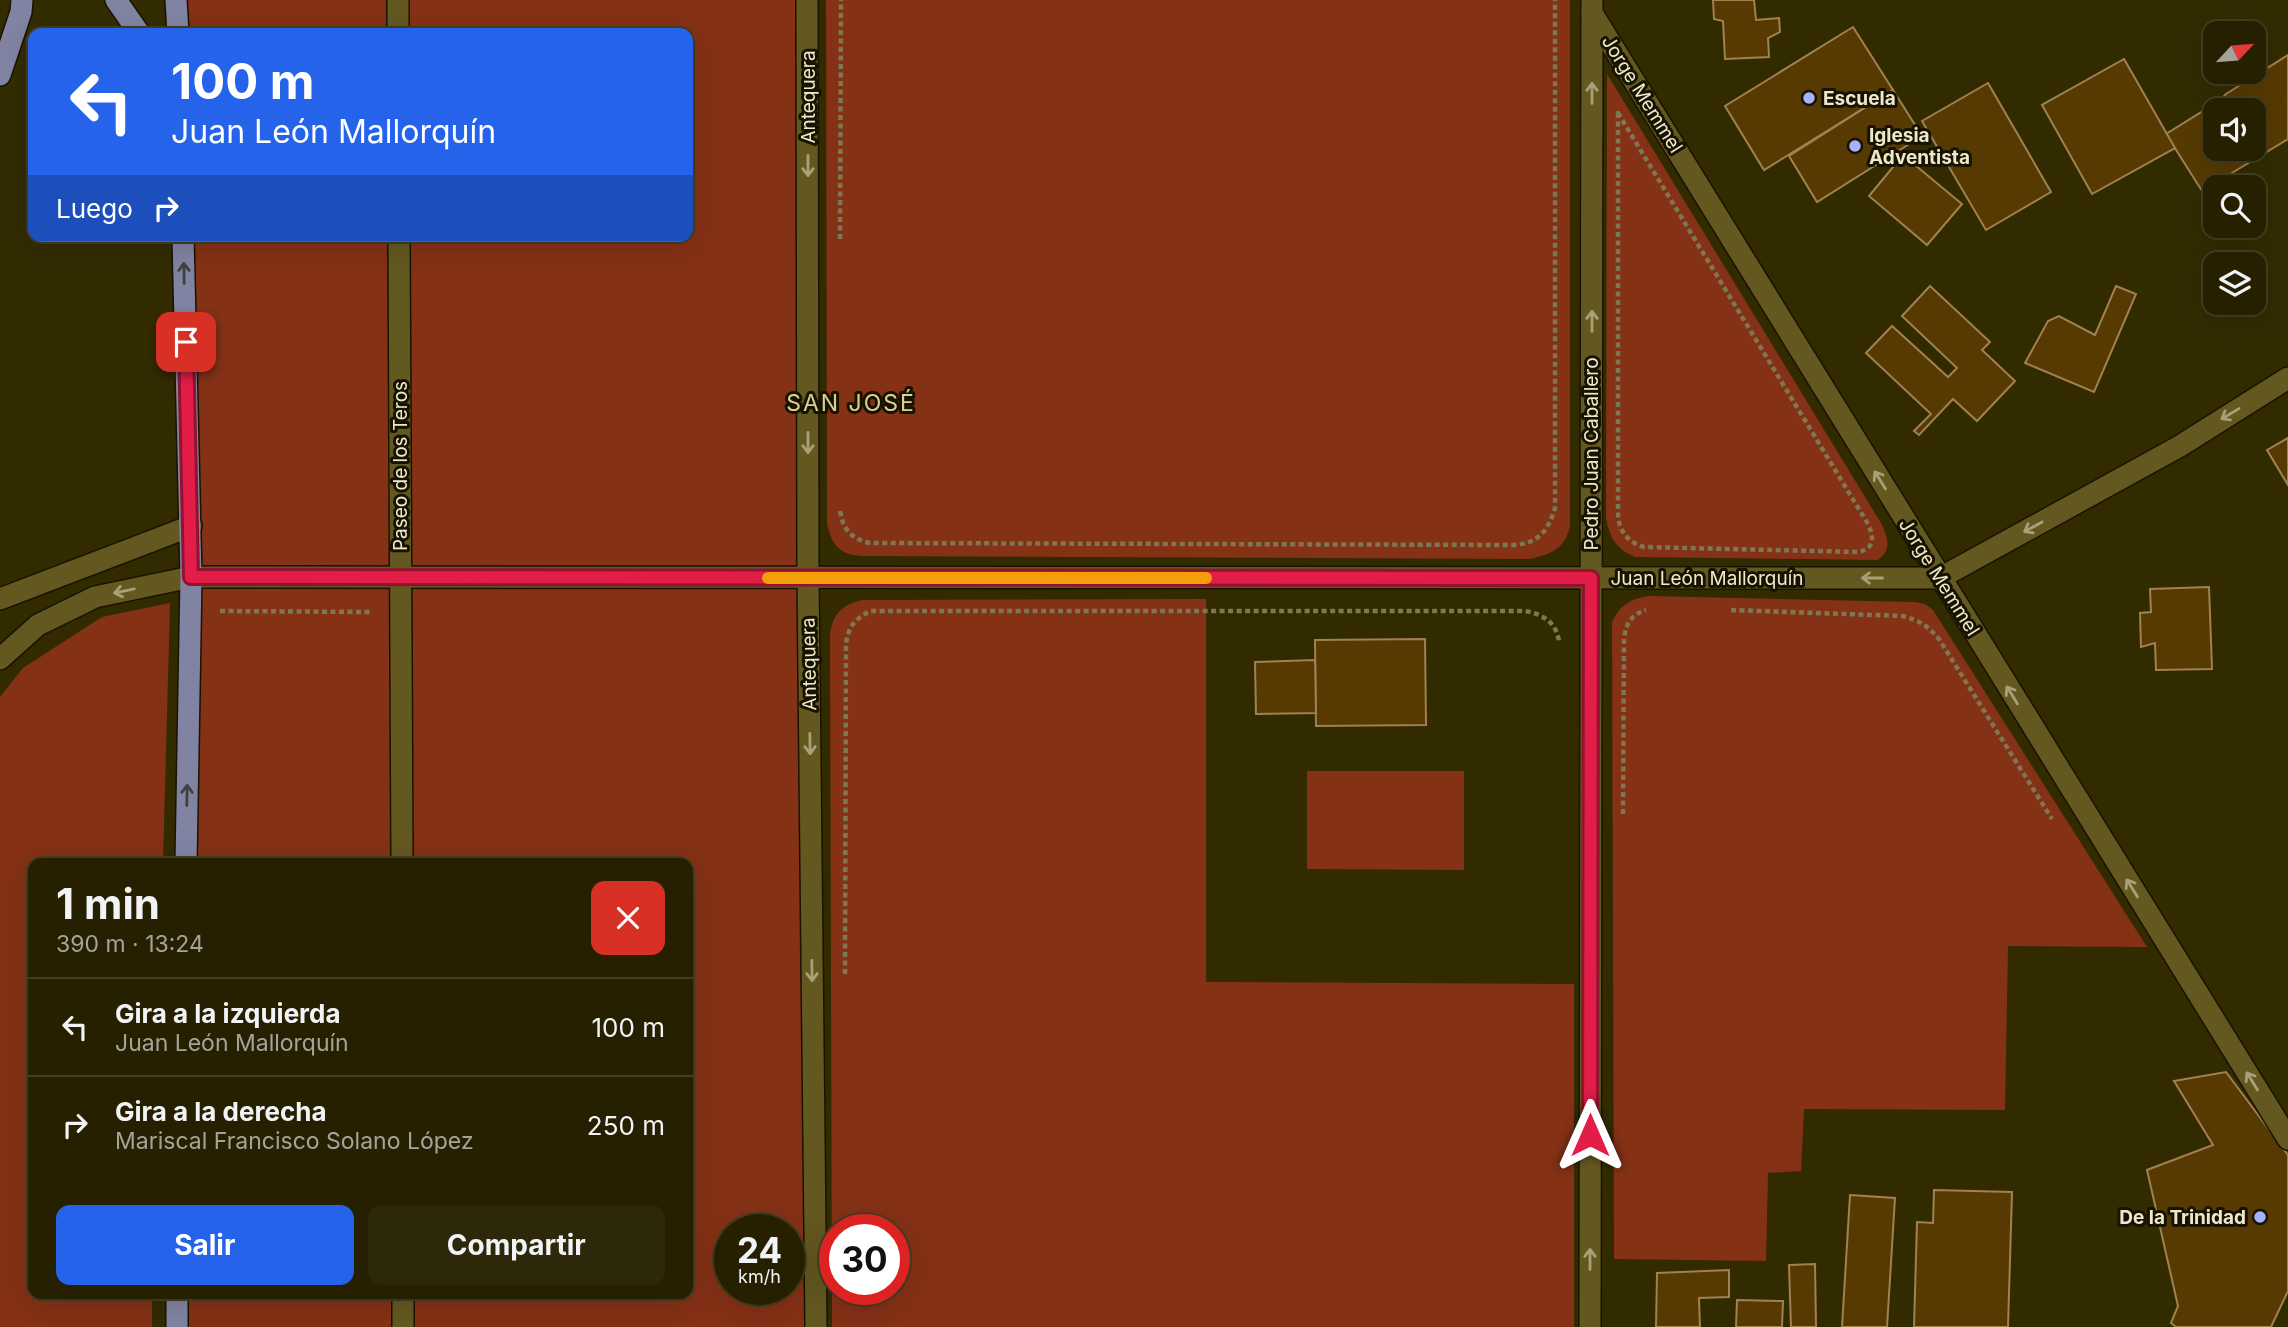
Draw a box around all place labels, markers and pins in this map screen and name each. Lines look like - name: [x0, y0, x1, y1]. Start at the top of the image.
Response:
- place label: Escuela: [1823, 87, 1896, 110]
- marker: Escuela: [1801, 90, 1817, 106]
- place label: Iglesia Adventista: [1869, 124, 1970, 169]
- marker: Iglesia Adventista: [1847, 138, 1863, 154]
- pin: [156, 312, 216, 372]
- place label: De la Trinidad: [2119, 1206, 2246, 1229]
- marker: De la Trinidad: [2252, 1209, 2268, 1225]

